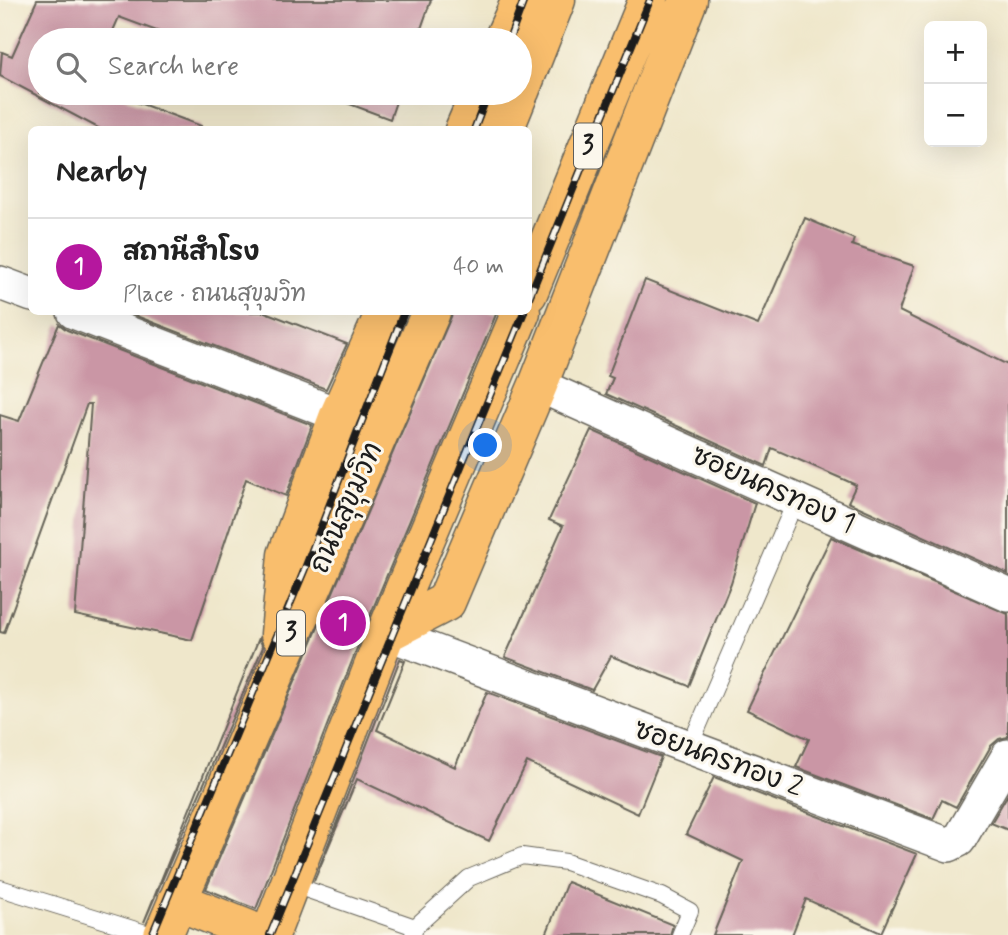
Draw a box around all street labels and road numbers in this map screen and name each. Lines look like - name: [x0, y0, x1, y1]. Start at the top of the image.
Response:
- road number: 3: [574, 124, 602, 168]
- street label: ถนนสุขุมวิท: [302, 437, 392, 579]
- street label: ซอยนครทอง 1: [685, 437, 861, 543]
- road number: 3: [277, 610, 305, 656]
- street label: ซอยนครทอง 2: [629, 711, 808, 807]

